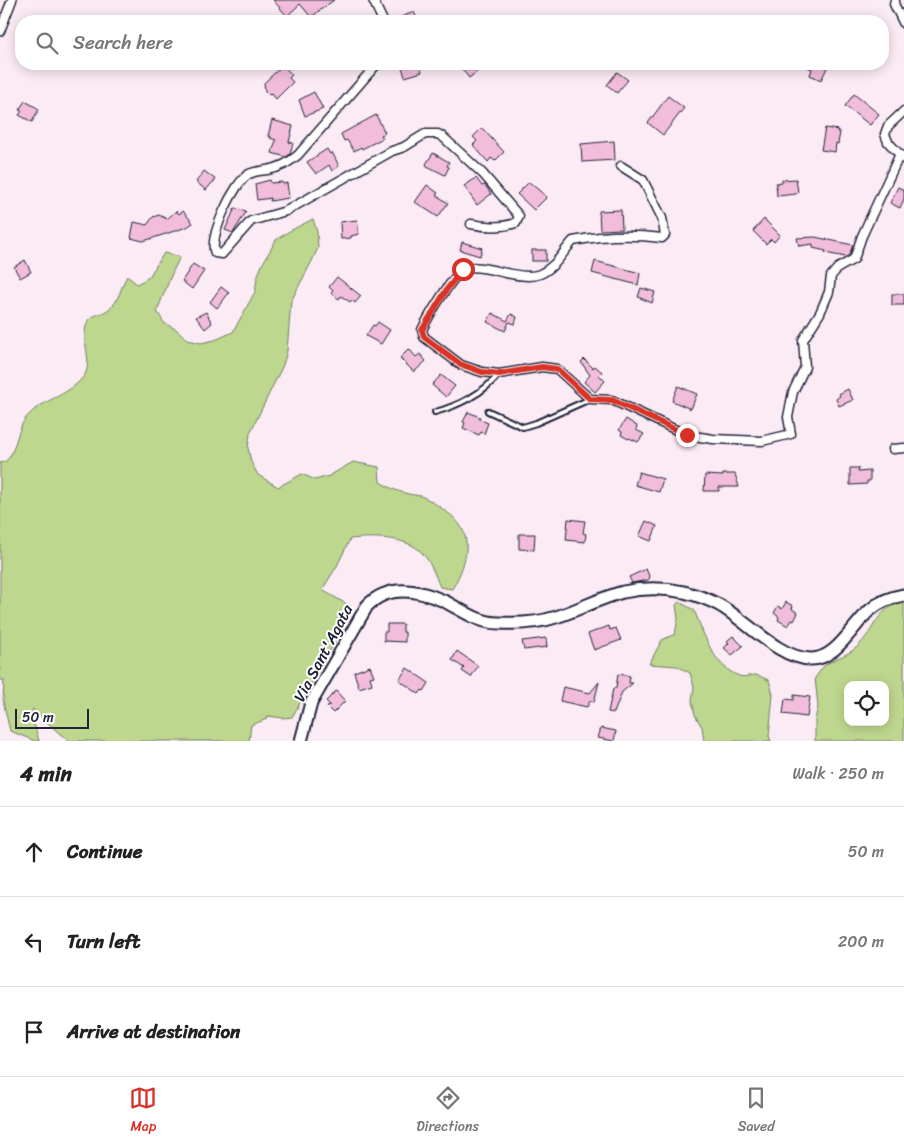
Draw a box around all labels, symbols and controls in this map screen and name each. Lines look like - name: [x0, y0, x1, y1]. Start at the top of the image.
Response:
- search box: [15, 15, 889, 70]
- text: Search here: [73, 26, 173, 59]
- icon: search: [33, 29, 61, 57]
- route start: [452, 258, 475, 281]
- route end: [676, 424, 699, 447]
- street label: Via Sant'Agata: [285, 598, 361, 707]
- map controls: [844, 681, 889, 726]
- button: locate: [844, 681, 889, 726]
- text: 50 m: [22, 705, 54, 730]
- scale bar: [15, 706, 89, 729]
- text: 4 min: [20, 755, 72, 793]
- text: Walk · 250 m: [792, 759, 884, 788]
- text: Continue: [67, 835, 143, 868]
- text: 50 m: [848, 837, 884, 866]
- icon: ahead: [20, 838, 48, 866]
- text: Turn left: [67, 925, 140, 958]
- text: 200 m: [838, 927, 884, 956]
- icon: left: [20, 928, 48, 956]
- text: Arrive at destination: [67, 1015, 240, 1048]
- icon: arrive: [20, 1018, 48, 1046]
- tab: Map: [129, 1084, 157, 1139]
- tab: Directions: [416, 1084, 479, 1139]
- tab: Saved: [738, 1084, 775, 1139]

